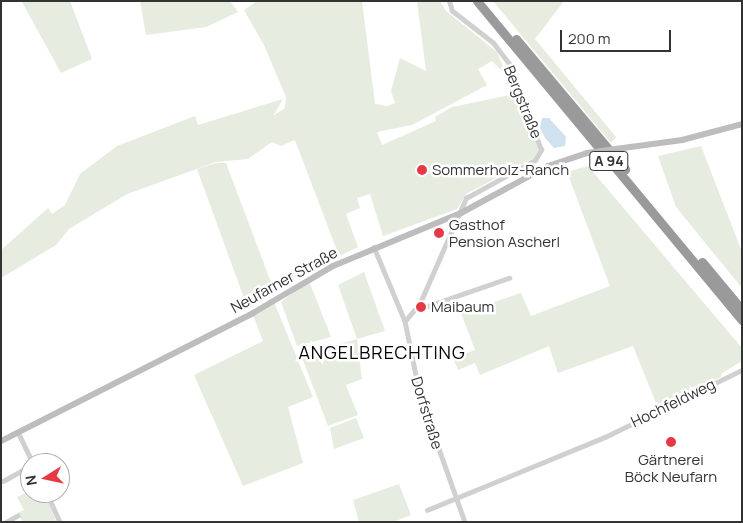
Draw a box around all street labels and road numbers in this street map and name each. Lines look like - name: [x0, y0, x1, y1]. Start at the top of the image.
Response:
- street label: Bergstraße: [500, 63, 546, 141]
- road number: A 94: [589, 150, 629, 172]
- street label: Neufarner Straße: [227, 243, 341, 317]
- street label: Dorfstraße: [407, 375, 447, 451]
- street label: Hochfeldweg: [628, 375, 718, 431]

